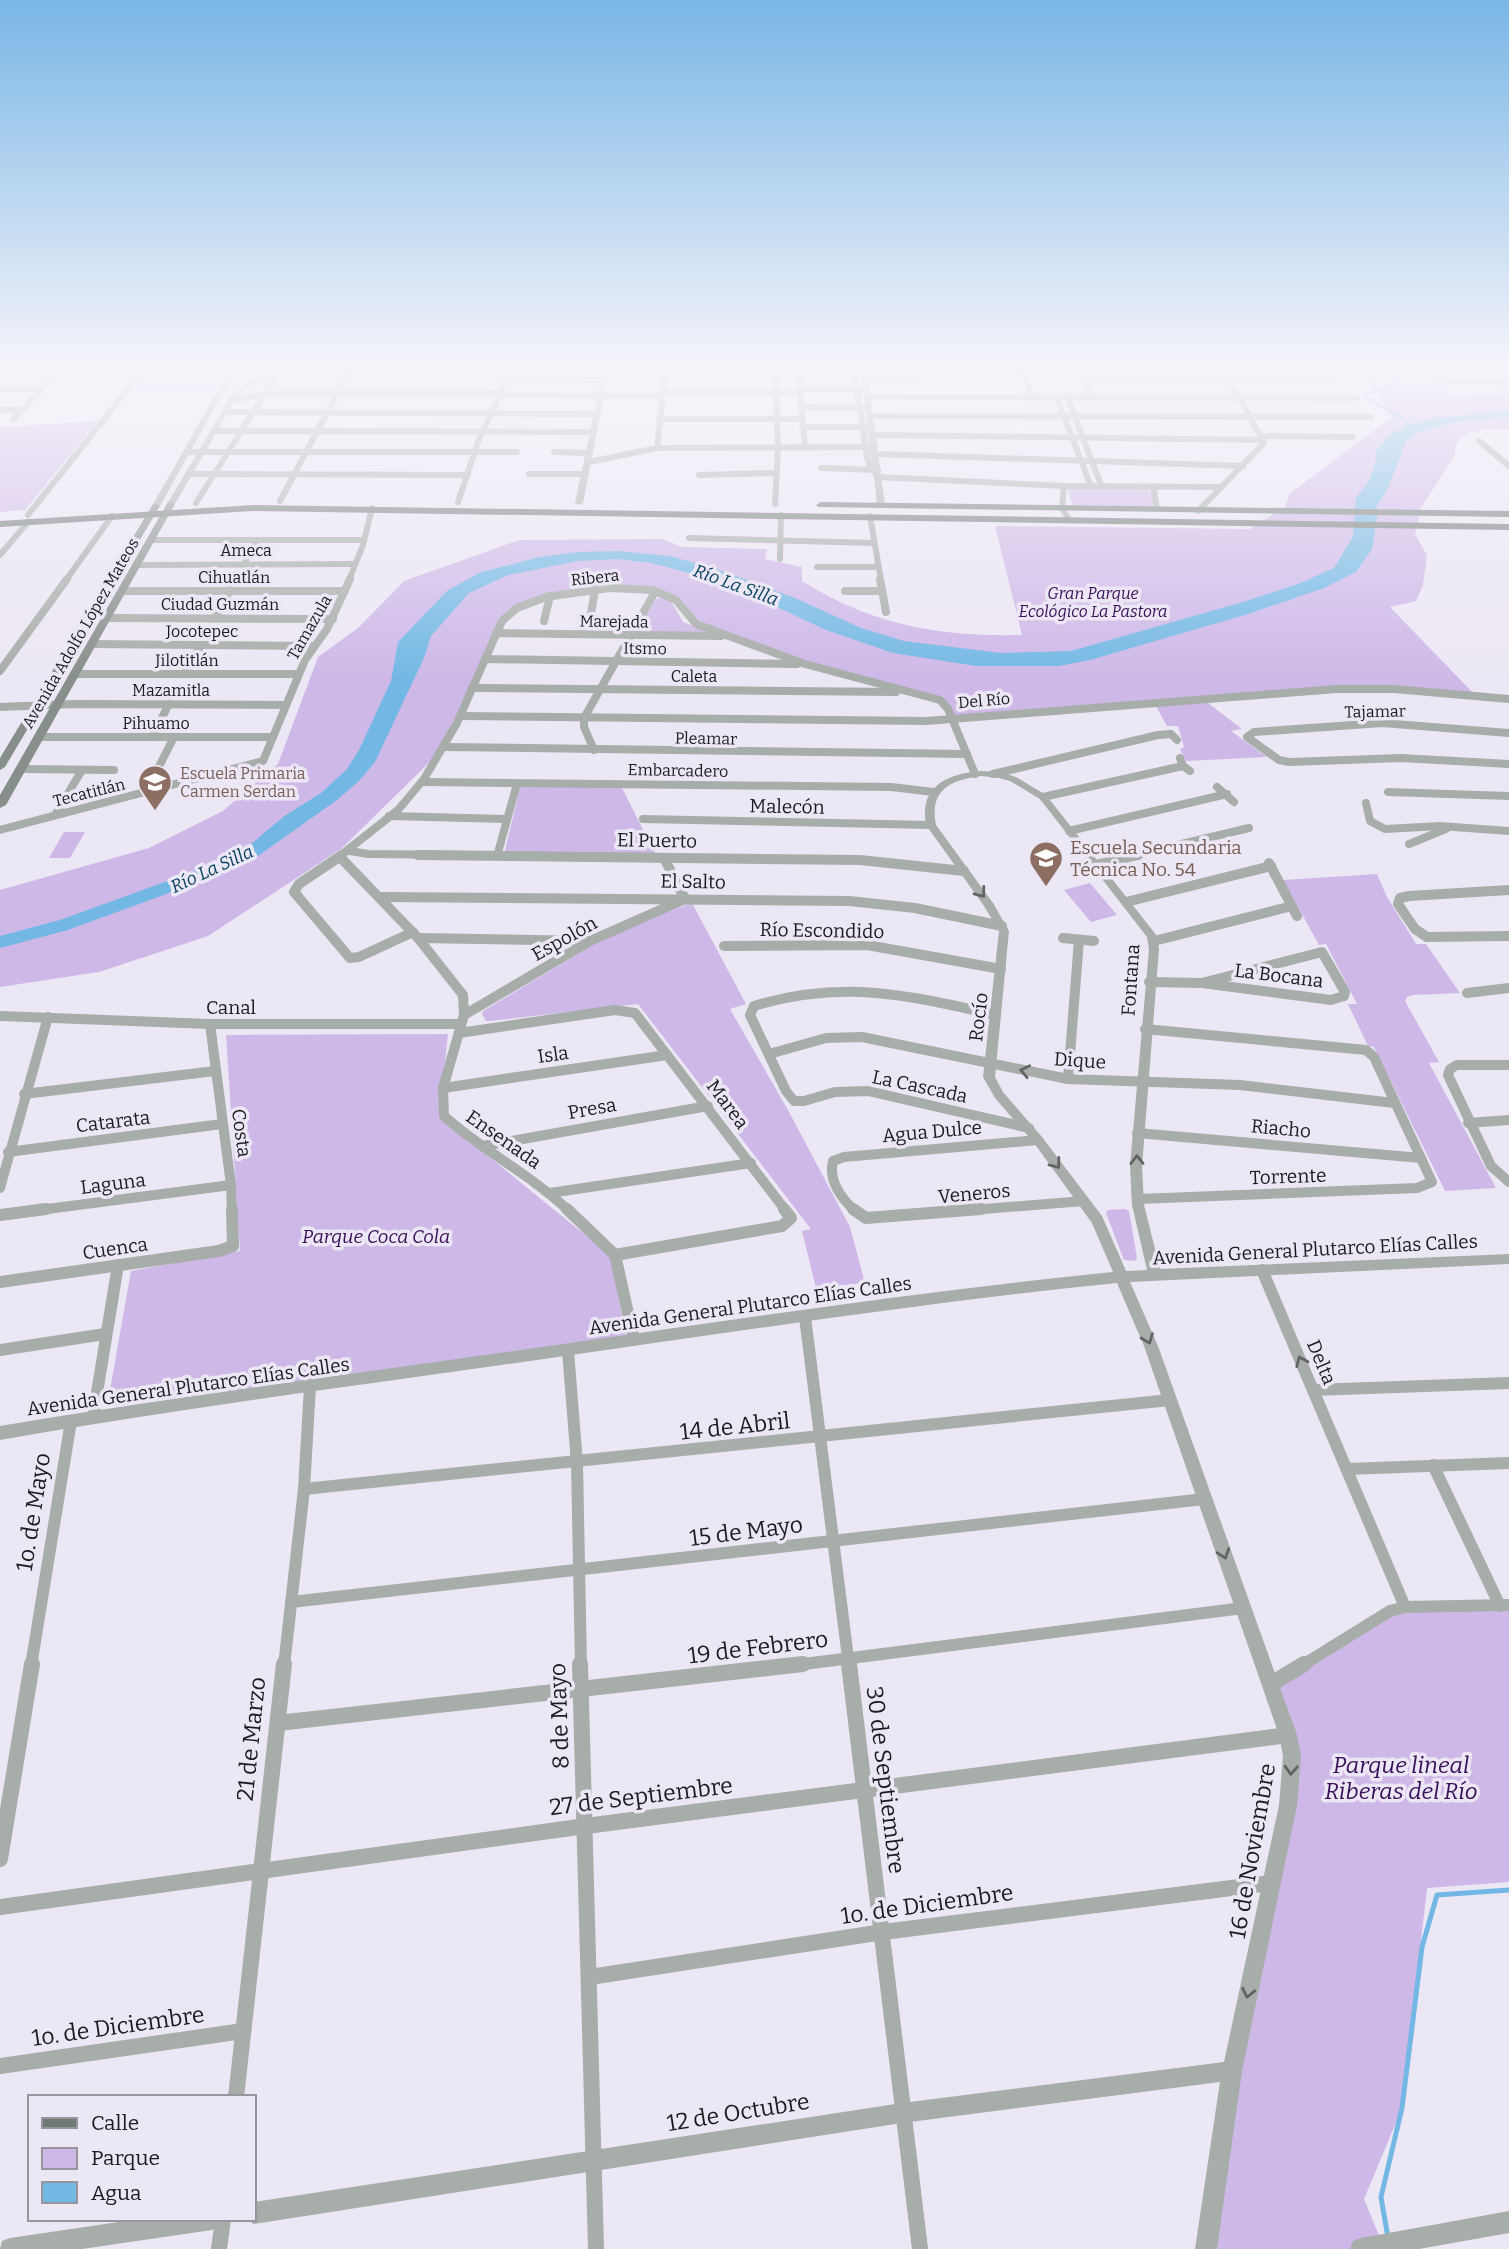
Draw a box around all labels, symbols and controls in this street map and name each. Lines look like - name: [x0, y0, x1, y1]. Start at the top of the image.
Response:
- street label: Avenida Adolfo López Mateos: [18, 535, 143, 732]
- street label: Ameca: [220, 541, 272, 560]
- water label: Río La Silla: [691, 559, 781, 611]
- street label: Ribera: [570, 565, 620, 589]
- street label: Cihuatlán: [198, 568, 270, 587]
- park label: Gran Parque Ecológico La Pastora: [1019, 584, 1167, 621]
- street label: Tamazula: [283, 591, 336, 663]
- street label: Ciudad Guzmán: [161, 595, 279, 614]
- street label: Marejada: [579, 611, 649, 632]
- street label: Jocotepec: [165, 622, 238, 641]
- street label: Itsmo: [623, 639, 667, 658]
- street label: Jilotitlán: [154, 651, 219, 670]
- street label: Caleta: [671, 667, 717, 686]
- street label: Mazamitla: [132, 681, 210, 700]
- street label: Del Río: [957, 689, 1011, 712]
- street label: Tajamar: [1344, 701, 1406, 722]
- street label: Pihuamo: [122, 714, 190, 733]
- street label: Pleamar: [675, 728, 737, 749]
- street label: Embarcadero: [628, 760, 728, 781]
- school or university icon: Escuela Primaria Carmen Serdan: [136, 763, 174, 812]
- place label: Escuela Primaria Carmen Serdan: [180, 764, 306, 801]
- street label: Tecatitlán: [51, 774, 127, 811]
- street label: Malecón: [749, 794, 825, 819]
- street label: El Puerto: [617, 828, 697, 853]
- place label: Escuela Secundaria Técnica No. 54: [1070, 836, 1242, 881]
- school or university icon: Escuela Secundaria Técnica No. 54: [1027, 839, 1065, 888]
- water label: Río La Silla: [167, 840, 257, 898]
- street label: El Salto: [660, 869, 726, 894]
- one-way arrow: [972, 886, 985, 898]
- street label: Espolón: [528, 911, 601, 966]
- street label: Río Escondido: [759, 918, 885, 943]
- street label: Fontana: [1117, 943, 1145, 1017]
- street label: La Bocana: [1233, 959, 1325, 992]
- street label: Rocío: [964, 991, 993, 1043]
- street label: Canal: [206, 996, 256, 1019]
- street label: Isla: [536, 1041, 571, 1068]
- street label: Dique: [1053, 1047, 1107, 1074]
- street label: La Cascada: [870, 1065, 970, 1108]
- one-way arrow: [1019, 1065, 1031, 1079]
- street label: Marea: [702, 1075, 754, 1134]
- street label: Presa: [566, 1093, 619, 1124]
- street label: Catarata: [75, 1105, 152, 1137]
- street label: Ensenada: [462, 1105, 546, 1174]
- street label: Costa: [227, 1107, 256, 1159]
- street label: Riacho: [1250, 1114, 1312, 1143]
- street label: Agua Dulce: [881, 1116, 983, 1147]
- one-way arrow: [1129, 1154, 1145, 1165]
- one-way arrow: [1048, 1156, 1060, 1169]
- street label: Torrente: [1249, 1164, 1327, 1189]
- street label: Laguna: [79, 1168, 148, 1199]
- street label: Veneros: [937, 1179, 1011, 1208]
- park label: Parque Coca Cola: [302, 1225, 450, 1248]
- street label: Avenida General Plutarco Elías Calles: [1152, 1229, 1478, 1270]
- street label: Cuenca: [81, 1232, 150, 1264]
- street label: Avenida General Plutarco Elías Calles: [587, 1271, 913, 1340]
- one-way arrow: [1139, 1332, 1153, 1344]
- street label: Delta: [1302, 1336, 1341, 1389]
- street label: Avenida General Plutarco Elías Calles: [25, 1352, 351, 1421]
- one-way arrow: [1295, 1356, 1309, 1368]
- street label: 14 de Abril: [678, 1406, 792, 1446]
- street label: 1o. de Mayo: [10, 1451, 56, 1573]
- street label: 15 de Mayo: [688, 1510, 804, 1552]
- one-way arrow: [1216, 1547, 1230, 1559]
- street label: 19 de Febrero: [686, 1625, 830, 1669]
- street label: 8 de Mayo: [543, 1662, 575, 1770]
- street label: 21 de Marzo: [231, 1676, 271, 1802]
- street label: 30 de Septiembre: [861, 1685, 911, 1875]
- park label: Parque lineal Riberas del Río: [1324, 1751, 1478, 1805]
- street label: 16 de Noviembre: [1223, 1761, 1281, 1941]
- one-way arrow: [1284, 1764, 1299, 1775]
- street label: 27 de Septiembre: [548, 1771, 734, 1821]
- street label: 1o. de Diciembre: [839, 1878, 1015, 1930]
- one-way arrow: [1242, 1987, 1257, 1999]
- street label: 1o. de Diciembre: [30, 2000, 206, 2052]
- street label: 12 de Octubre: [665, 2087, 811, 2137]
- legend: [28, 2095, 256, 2221]
- text: Calle: [91, 2110, 139, 2136]
- text: Parque: [91, 2145, 160, 2171]
- text: Agua: [91, 2180, 142, 2206]

